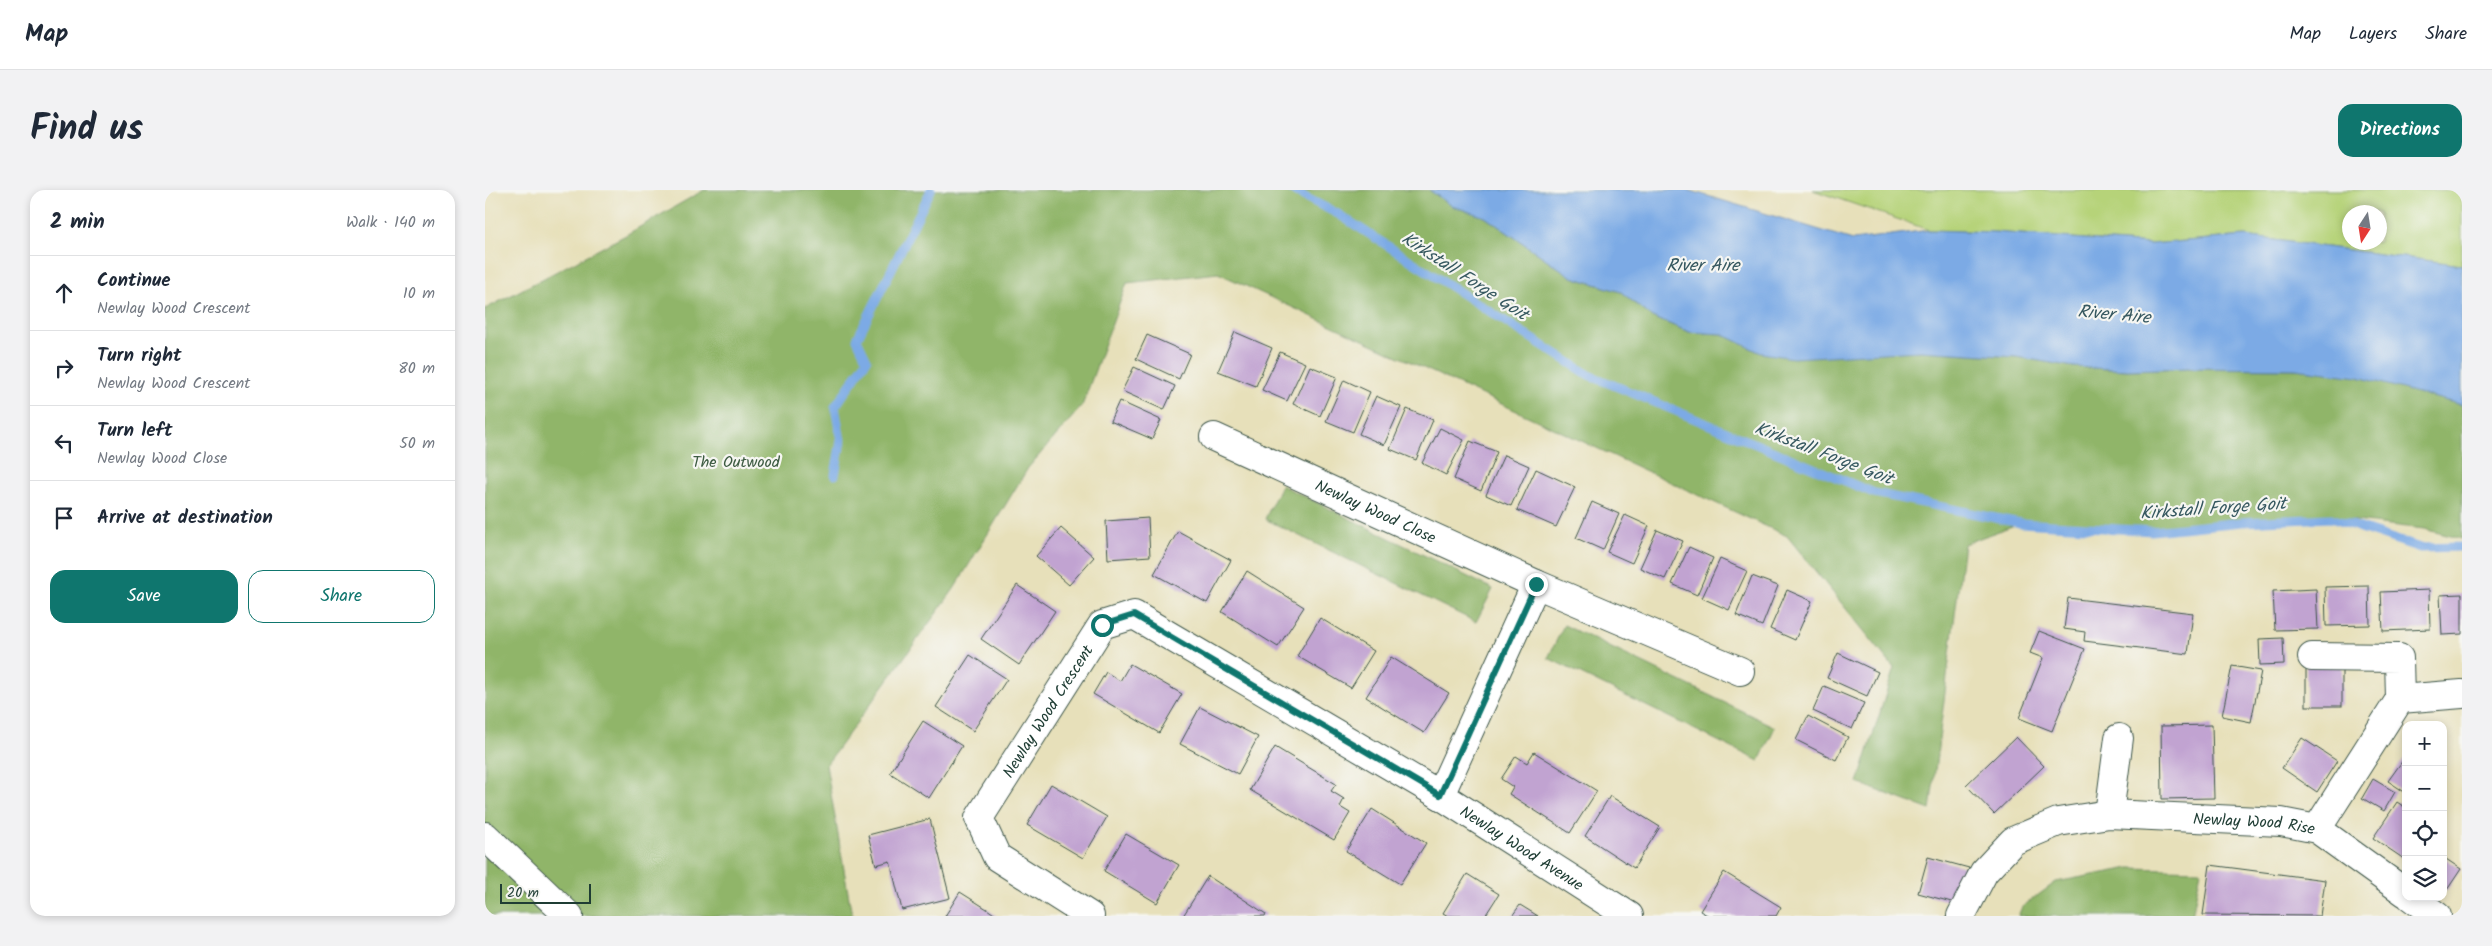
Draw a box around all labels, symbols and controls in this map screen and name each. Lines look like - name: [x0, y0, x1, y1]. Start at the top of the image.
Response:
- text: Map: [25, 15, 68, 54]
- text: Map: [2290, 20, 2321, 49]
- text: Layers: [2349, 20, 2397, 49]
- text: Share: [2425, 20, 2467, 49]
- text: Find us: [30, 102, 143, 158]
- button: Directions: [2338, 104, 2462, 157]
- north arrow: [2342, 205, 2387, 250]
- text: 2 min: [50, 206, 105, 239]
- text: Walk · 140 m: [346, 210, 435, 235]
- water label: Kirkstall Forge Goit: [1395, 225, 1536, 331]
- water label: River Aire: [1667, 252, 1741, 281]
- text: Continue: [97, 266, 170, 296]
- icon: ahead: [50, 279, 78, 307]
- text: 10 m: [403, 281, 435, 306]
- text: Newlay Wood Crescent: [97, 296, 251, 321]
- water label: River Aire: [2076, 298, 2153, 333]
- text: Turn right: [97, 341, 182, 371]
- icon: right: [50, 354, 78, 382]
- text: 80 m: [398, 356, 435, 381]
- text: Newlay Wood Crescent: [97, 371, 251, 396]
- water label: Kirkstall Forge Goit: [1750, 415, 1900, 495]
- text: Turn left: [97, 416, 172, 446]
- icon: left: [50, 429, 78, 457]
- text: 50 m: [399, 431, 435, 456]
- text: Newlay Wood Close: [97, 446, 227, 471]
- park label: The Outwood: [692, 450, 781, 475]
- street label: Newlay Wood Close: [1311, 474, 1440, 551]
- water label: Kirkstall Forge Goit: [2139, 490, 2290, 529]
- text: Arrive at destination: [97, 503, 273, 533]
- icon: arrive: [50, 504, 78, 532]
- button: Save: [50, 570, 238, 623]
- button: Share: [248, 570, 435, 623]
- route end: [1525, 573, 1548, 596]
- route start: [1091, 614, 1114, 637]
- street label: Newlay Wood Crescent: [997, 640, 1101, 783]
- map controls: [2402, 721, 2447, 901]
- button: +: [2402, 721, 2447, 766]
- button: −: [2402, 766, 2447, 811]
- street label: Newlay Wood Avenue: [1454, 800, 1588, 898]
- street label: Newlay Wood Rise: [2192, 807, 2317, 842]
- button: locate: [2402, 811, 2447, 856]
- button: layers: [2402, 856, 2447, 901]
- scale bar: [500, 881, 591, 904]
- text: 20 m: [507, 882, 539, 904]

